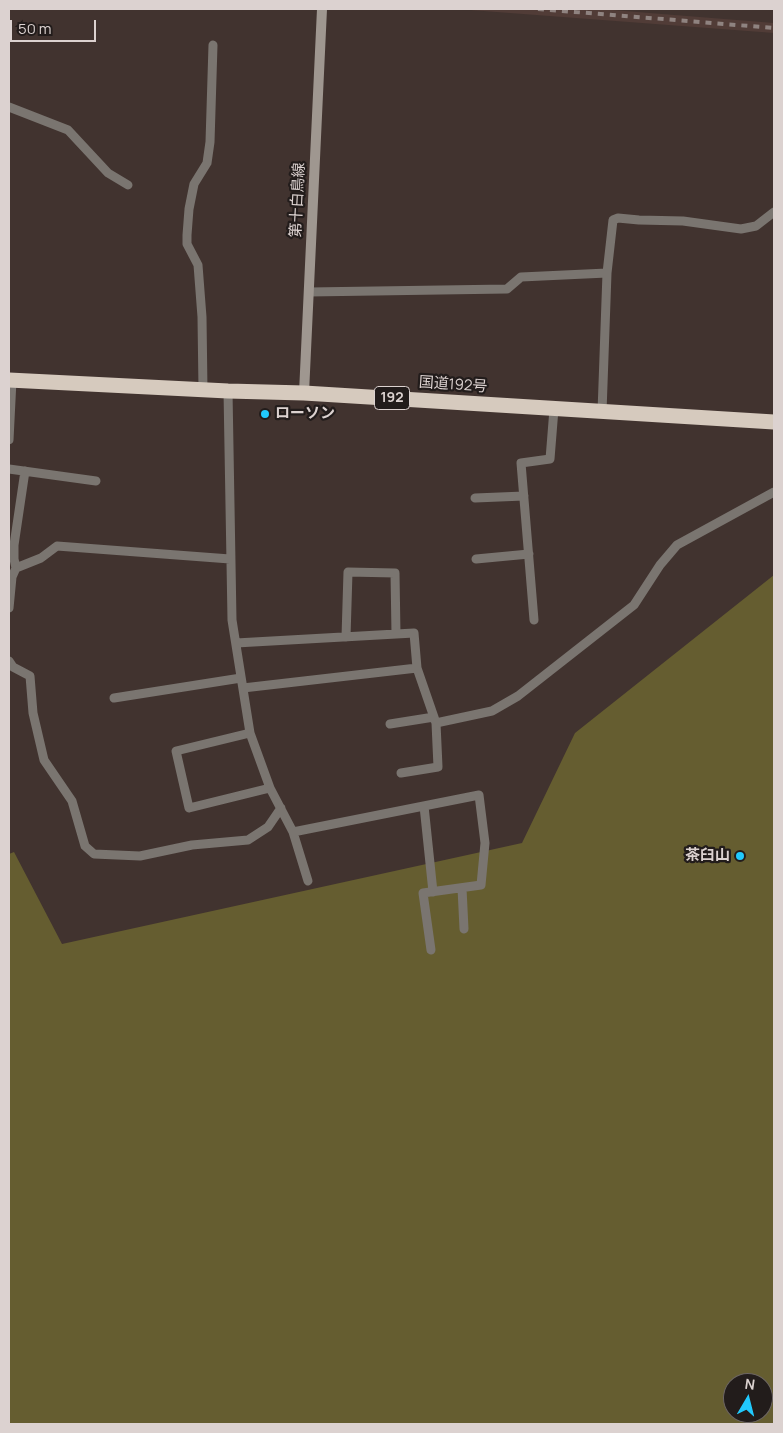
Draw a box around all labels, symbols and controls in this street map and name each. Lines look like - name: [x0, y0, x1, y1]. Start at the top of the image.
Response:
- scale bar: [12, 10, 99, 42]
- text: 50 m: [18, 18, 52, 39]
- street label: 第十白鳥線: [287, 162, 309, 238]
- street label: 国道192号: [418, 374, 488, 396]
- road number: 192: [374, 386, 410, 409]
- place label: ローソン: [275, 405, 335, 423]
- marker: ローソン: [259, 408, 271, 420]
- place label: 茶臼山: [685, 847, 730, 865]
- marker: 茶臼山: [734, 850, 746, 862]
- north arrow: [723, 1373, 773, 1423]
- text: N: [744, 1374, 756, 1394]

